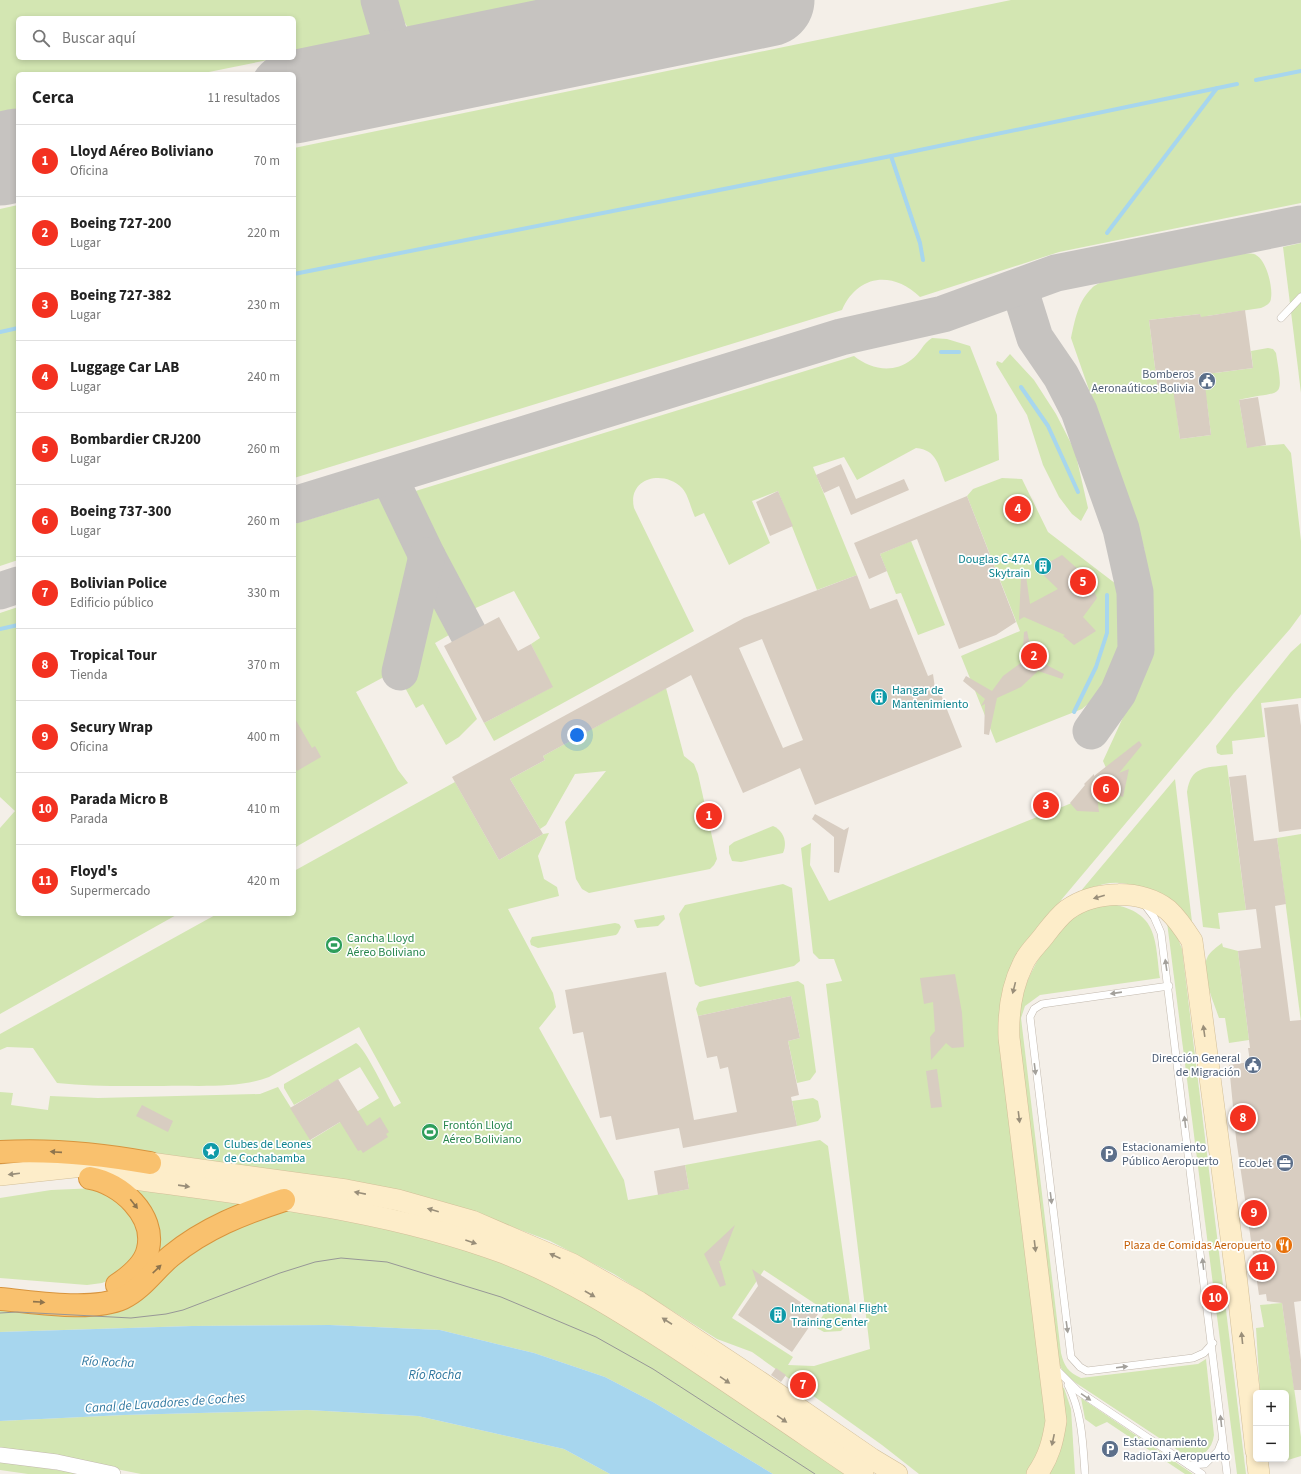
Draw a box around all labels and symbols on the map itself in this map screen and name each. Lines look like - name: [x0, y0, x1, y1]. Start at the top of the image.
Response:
- place label: Bomberos Aeronaúticos Bolivia: [1092, 366, 1194, 397]
- public building icon: Bomberos Aeronaúticos Bolivia: [1197, 371, 1217, 391]
- pin: 4: [1005, 494, 1031, 524]
- place label: Douglas C-47A Skytrain: [958, 551, 1030, 582]
- building icon: Douglas C-47A Skytrain: [1033, 556, 1053, 576]
- pin: 5: [1070, 567, 1096, 597]
- pin: 2: [1021, 641, 1047, 671]
- place label: Hangar de Mantenimiento: [892, 682, 969, 713]
- building icon: Hangar de Mantenimiento: [869, 687, 889, 707]
- your location: [567, 725, 587, 745]
- pin: 6: [1093, 774, 1119, 804]
- pin: 3: [1033, 790, 1059, 820]
- pin: 1: [696, 801, 722, 831]
- one-way arrow: [1092, 895, 1105, 901]
- place label: Cancha Lloyd Aéreo Boliviano: [347, 930, 426, 961]
- sports icon: Cancha Lloyd Aéreo Boliviano: [324, 935, 344, 955]
- one-way arrow: [1163, 959, 1169, 971]
- one-way arrow: [1010, 982, 1016, 994]
- one-way arrow: [1110, 990, 1122, 996]
- one-way arrow: [1201, 1025, 1207, 1037]
- place label: Dirección General de Migración: [1152, 1050, 1240, 1081]
- public building icon: Dirección General de Migración: [1243, 1055, 1263, 1075]
- one-way arrow: [1032, 1063, 1038, 1075]
- pin: 8: [1230, 1103, 1256, 1133]
- one-way arrow: [1016, 1111, 1022, 1123]
- one-way arrow: [1182, 1115, 1188, 1128]
- place label: Frontón Lloyd Aéreo Boliviano: [443, 1117, 522, 1148]
- sports icon: Frontón Lloyd Aéreo Boliviano: [420, 1122, 440, 1142]
- place label: Clubes de Leones de Cochabamba: [224, 1136, 311, 1167]
- place label: Estacionamiento Público Aeropuerto: [1122, 1139, 1219, 1170]
- place icon: Clubes de Leones de Cochabamba: [201, 1141, 221, 1161]
- parking icon: Estacionamiento Público Aeropuerto: [1099, 1144, 1119, 1164]
- one-way arrow: [50, 1149, 62, 1156]
- office icon: EcoJet: [1275, 1153, 1295, 1173]
- place label: EcoJet: [1238, 1155, 1272, 1172]
- one-way arrow: [8, 1171, 20, 1177]
- one-way arrow: [178, 1183, 190, 1189]
- one-way arrow: [353, 1189, 366, 1195]
- one-way arrow: [1047, 1192, 1054, 1204]
- pin: 9: [1241, 1198, 1267, 1228]
- one-way arrow: [129, 1199, 138, 1210]
- one-way arrow: [427, 1207, 440, 1213]
- restaurant icon: Plaza de Comidas Aeropuerto: [1274, 1235, 1294, 1255]
- place label: Plaza de Comidas Aeropuerto: [1124, 1237, 1271, 1254]
- one-way arrow: [465, 1239, 477, 1245]
- one-way arrow: [1032, 1240, 1038, 1252]
- pin: 11: [1249, 1252, 1275, 1282]
- one-way arrow: [549, 1253, 560, 1259]
- one-way arrow: [1200, 1258, 1206, 1271]
- one-way arrow: [152, 1264, 162, 1274]
- pin: 10: [1202, 1283, 1228, 1313]
- one-way arrow: [584, 1291, 596, 1298]
- one-way arrow: [33, 1299, 46, 1305]
- place label: International Flight Training Center: [791, 1300, 887, 1331]
- building icon: International Flight Training Center: [768, 1305, 788, 1325]
- one-way arrow: [661, 1318, 673, 1325]
- one-way arrow: [1064, 1321, 1070, 1333]
- one-way arrow: [1239, 1332, 1246, 1344]
- water label: Río Rocha: [81, 1352, 135, 1372]
- one-way arrow: [1116, 1363, 1128, 1370]
- water label: Río Rocha: [409, 1366, 461, 1384]
- pin: 7: [790, 1370, 816, 1400]
- one-way arrow: [720, 1376, 730, 1384]
- water label: Canal de Lavadores de Coches: [84, 1388, 246, 1418]
- one-way arrow: [1081, 1393, 1091, 1401]
- one-way arrow: [777, 1415, 788, 1423]
- one-way arrow: [1217, 1415, 1224, 1427]
- one-way arrow: [1049, 1434, 1055, 1446]
- place label: Estacionamiento RadioTaxi Aeropuerto: [1123, 1434, 1230, 1465]
- parking icon: Estacionamiento RadioTaxi Aeropuerto: [1100, 1439, 1120, 1459]

